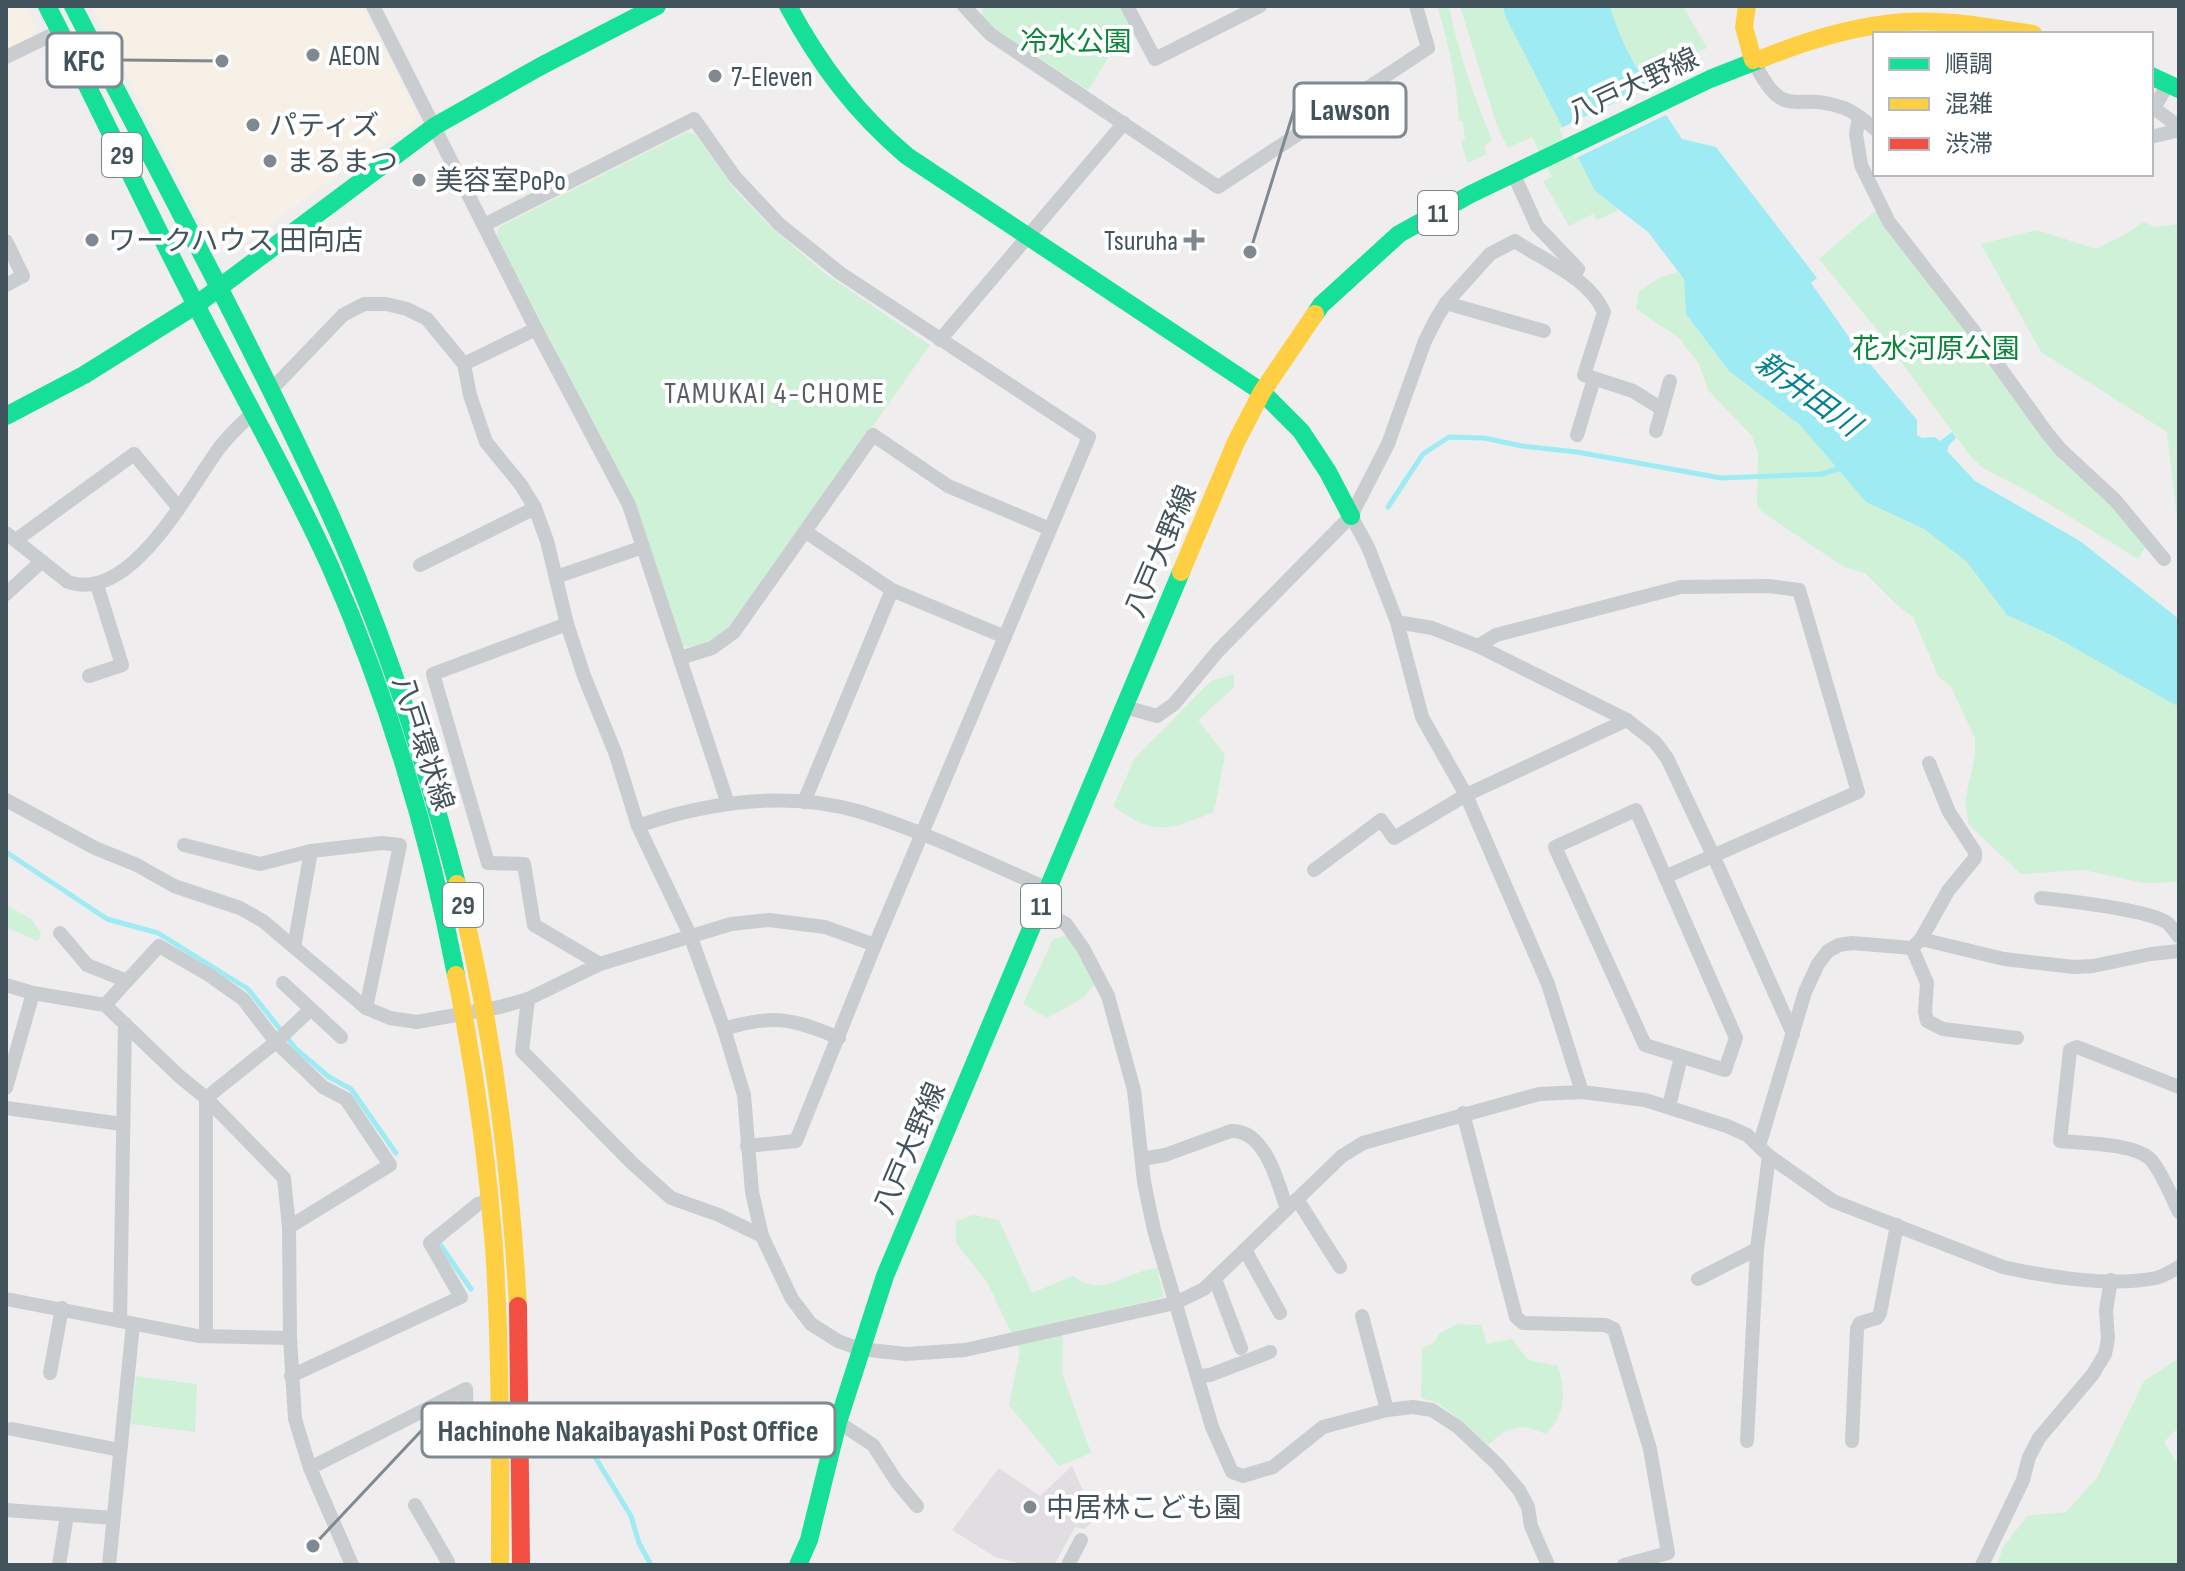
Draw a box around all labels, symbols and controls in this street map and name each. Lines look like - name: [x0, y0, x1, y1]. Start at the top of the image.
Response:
- park label: 冷水公園: [1020, 26, 1132, 59]
- legend: [1873, 32, 2153, 176]
- callout: KFC: [47, 33, 122, 87]
- place label: AEON: [328, 40, 380, 73]
- street label: 八戸大野線: [1563, 42, 1704, 131]
- text: KFC: [63, 44, 105, 80]
- marker: AEON: [304, 46, 322, 64]
- text: 順調: [1945, 50, 1993, 79]
- place label: 7-Eleven: [731, 61, 813, 94]
- marker: 7-Eleven: [706, 67, 724, 85]
- callout: Lawson: [1294, 83, 1406, 137]
- text: 混雑: [1945, 90, 1993, 119]
- text: Lawson: [1310, 93, 1390, 129]
- place label: パティズ: [269, 110, 379, 143]
- marker: パティズ: [244, 116, 262, 134]
- text: 渋滞: [1945, 130, 1993, 159]
- road number: 29: [102, 133, 142, 177]
- place label: まるまつ: [286, 146, 398, 179]
- marker: まるまつ: [261, 152, 279, 170]
- place label: 美容室PoPo: [435, 165, 566, 198]
- marker: 美容室PoPo: [410, 171, 428, 189]
- road number: 11: [1418, 191, 1458, 235]
- place label: ワークハウス 田向店: [108, 225, 363, 258]
- place label: Tsuruha: [1104, 225, 1178, 258]
- marker: ワークハウス 田向店: [83, 231, 101, 249]
- marker: Tsuruha: [1185, 231, 1203, 249]
- park label: 花水河原公園: [1852, 333, 2020, 366]
- water label: 新井田川: [1748, 345, 1869, 446]
- district label: TAMUKAI 4-CHOME: [664, 376, 886, 412]
- street label: 八戸大野線: [1119, 481, 1204, 622]
- street label: 八戸環状線: [385, 672, 460, 815]
- road number: 29: [443, 883, 483, 927]
- road number: 11: [1021, 884, 1061, 928]
- street label: 八戸大野線: [868, 1078, 953, 1219]
- callout: Hachinohe Nakaibayashi Post Office: [422, 1403, 835, 1457]
- text: Hachinohe Nakaibayashi Post Office: [438, 1414, 818, 1450]
- place label: 中居林こども園: [1046, 1492, 1242, 1525]
- marker: 中居林こども園: [1021, 1498, 1039, 1516]

